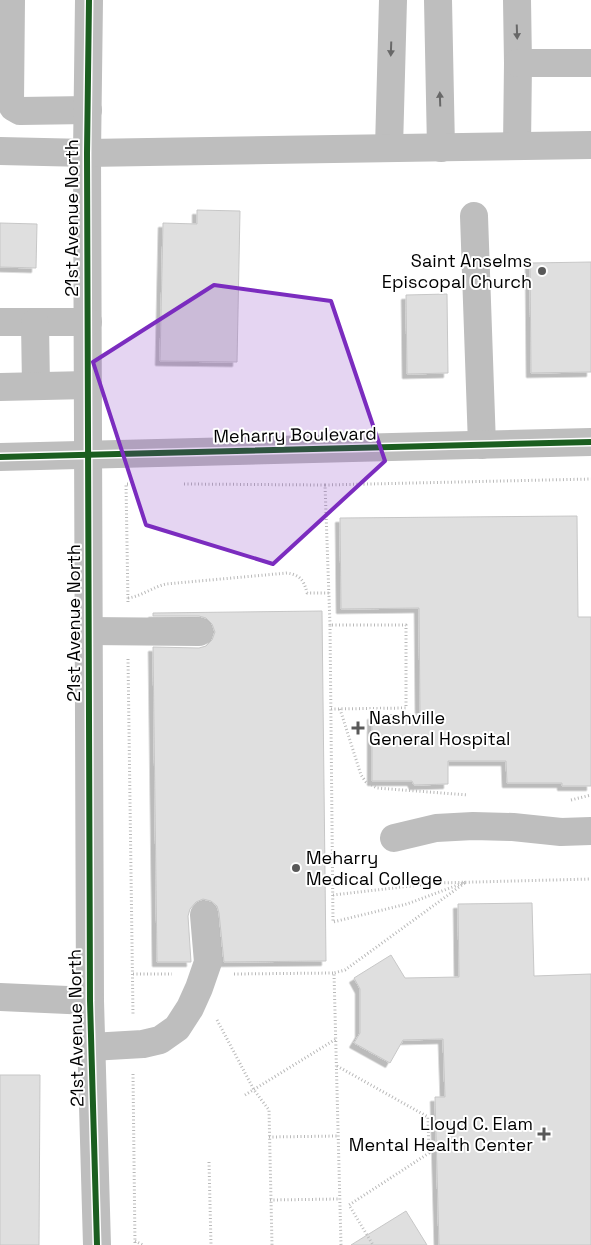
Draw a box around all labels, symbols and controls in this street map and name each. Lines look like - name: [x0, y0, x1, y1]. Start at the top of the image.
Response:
- one-way arrow: [514, 24, 522, 40]
- one-way arrow: [387, 41, 395, 57]
- one-way arrow: [436, 91, 444, 107]
- street label: 21st Avenue North: [60, 139, 83, 297]
- place label: Saint Anselms Episcopal Church: [382, 249, 532, 293]
- marker: Saint Anselms Episcopal Church: [536, 265, 548, 277]
- street label: Meharry Boulevard: [213, 422, 377, 447]
- street label: 21st Avenue North: [62, 544, 85, 702]
- place label: Nashville General Hospital: [369, 706, 511, 750]
- marker: Nashville General Hospital: [351, 721, 365, 735]
- place label: Meharry Medical College: [306, 846, 443, 890]
- marker: Meharry Medical College: [290, 862, 302, 874]
- street label: 21st Avenue North: [63, 949, 88, 1107]
- place label: Lloyd C. Elam Mental Health Center: [349, 1112, 533, 1156]
- marker: Lloyd C. Elam Mental Health Center: [537, 1127, 551, 1141]

